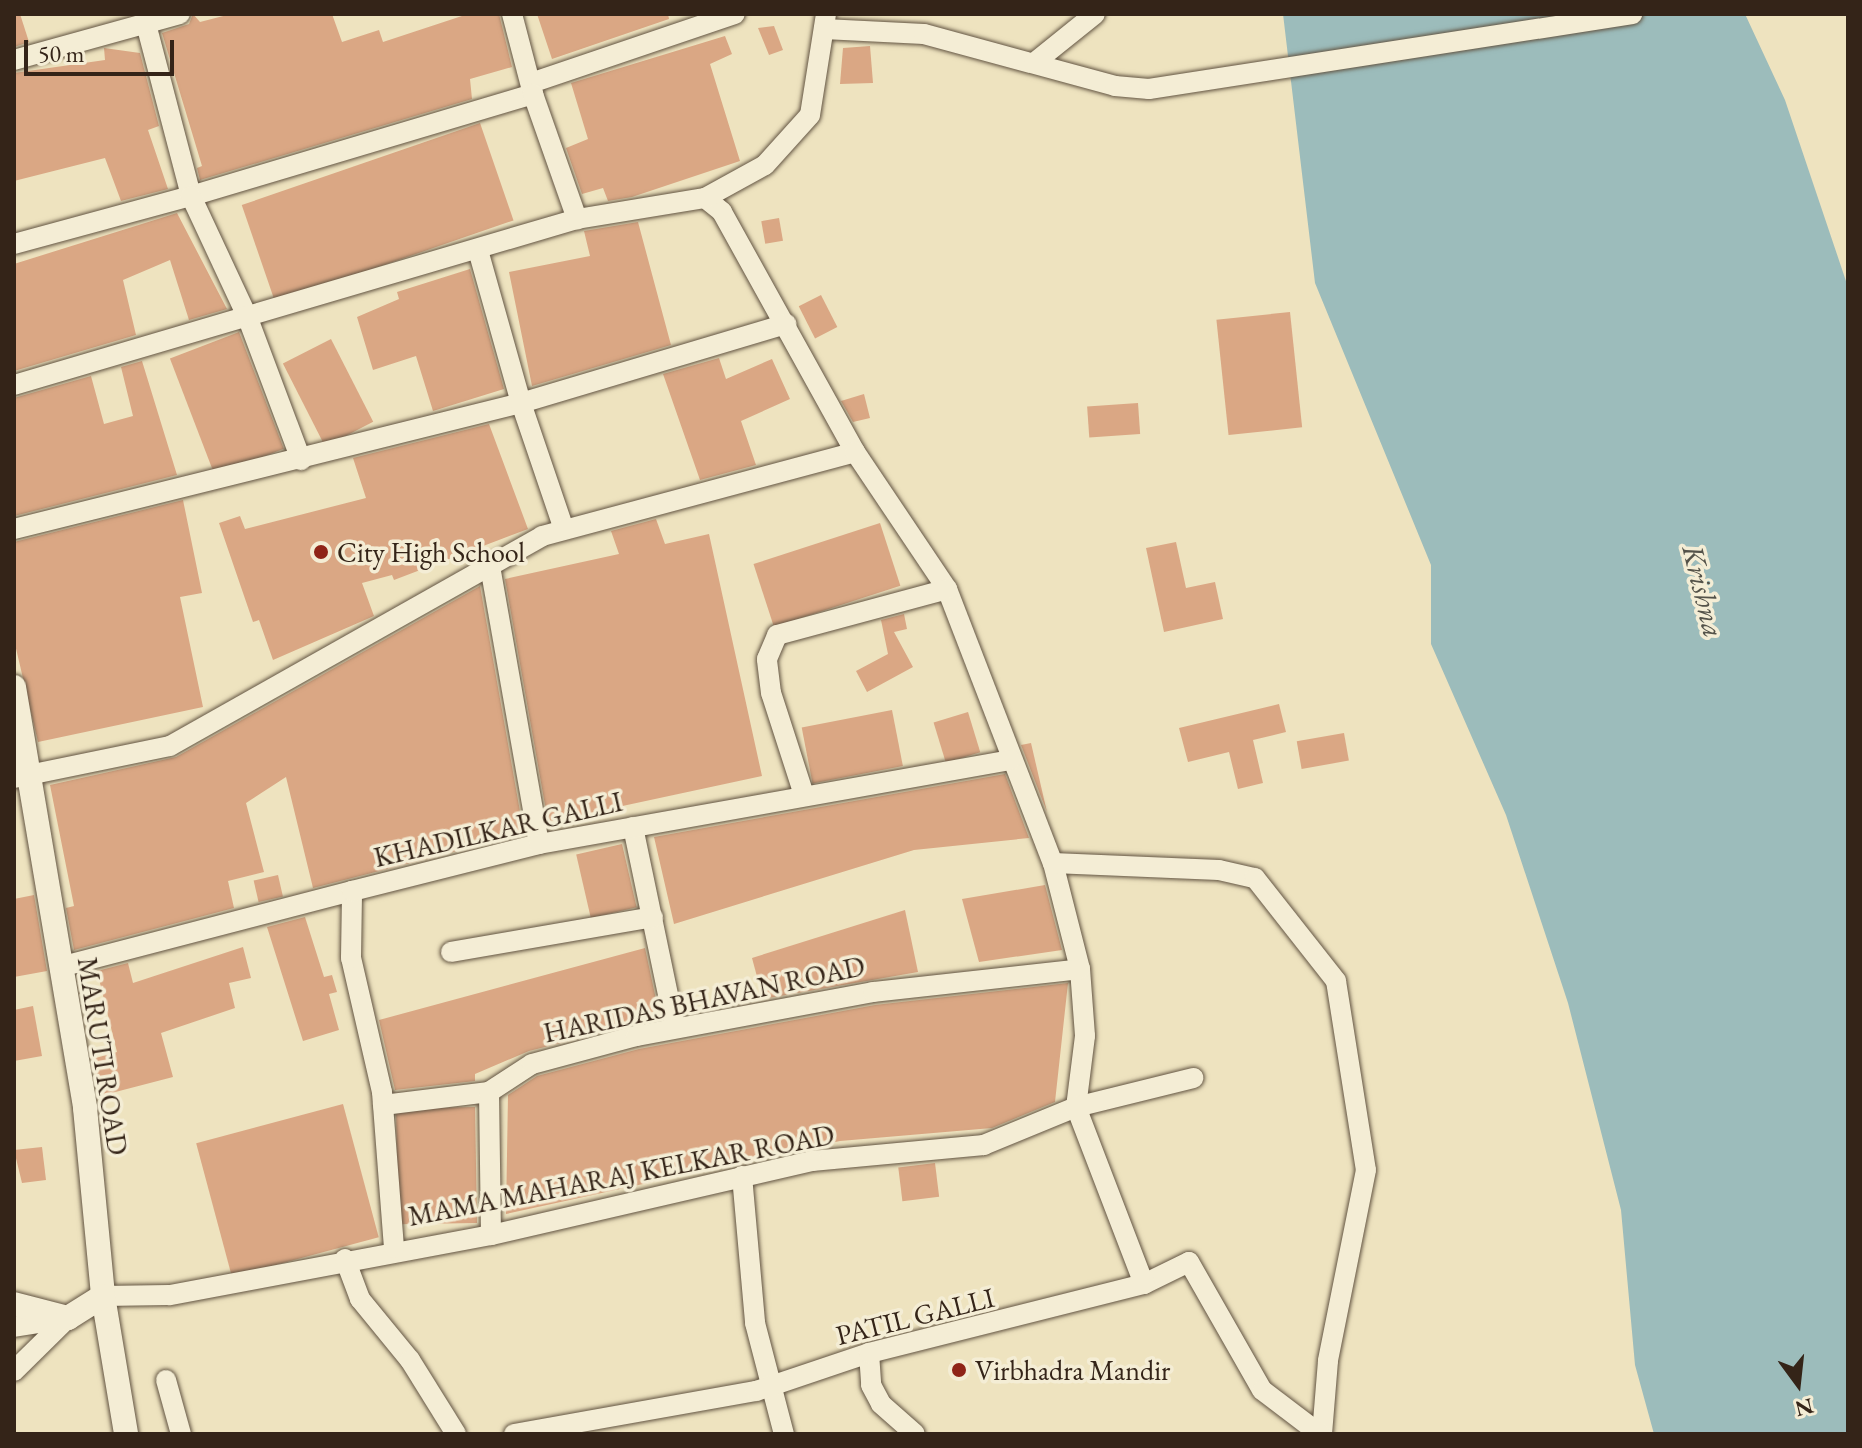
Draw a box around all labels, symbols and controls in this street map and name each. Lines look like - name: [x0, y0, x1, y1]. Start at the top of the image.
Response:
- scale bar: [28, 24, 178, 74]
- text: 50 m: [38, 38, 85, 69]
- place label: City High School: [337, 535, 525, 569]
- water label: Krishna: [1674, 541, 1732, 641]
- marker: City High School: [312, 543, 330, 561]
- street label: KHADILKAR GALLI: [370, 784, 626, 874]
- street label: HARIDAS BHAVAN ROAD: [540, 949, 868, 1049]
- street label: MARUTI ROAD: [71, 955, 135, 1157]
- street label: MAMA MAHARAJ KELKAR ROAD: [405, 1117, 837, 1233]
- street label: PATIL GALLI: [832, 1280, 998, 1352]
- north arrow: [1758, 1344, 1838, 1424]
- place label: Virbhadra Mandir: [975, 1353, 1170, 1387]
- marker: Virbhadra Mandir: [950, 1361, 968, 1379]
- text: N: [1792, 1391, 1817, 1424]

